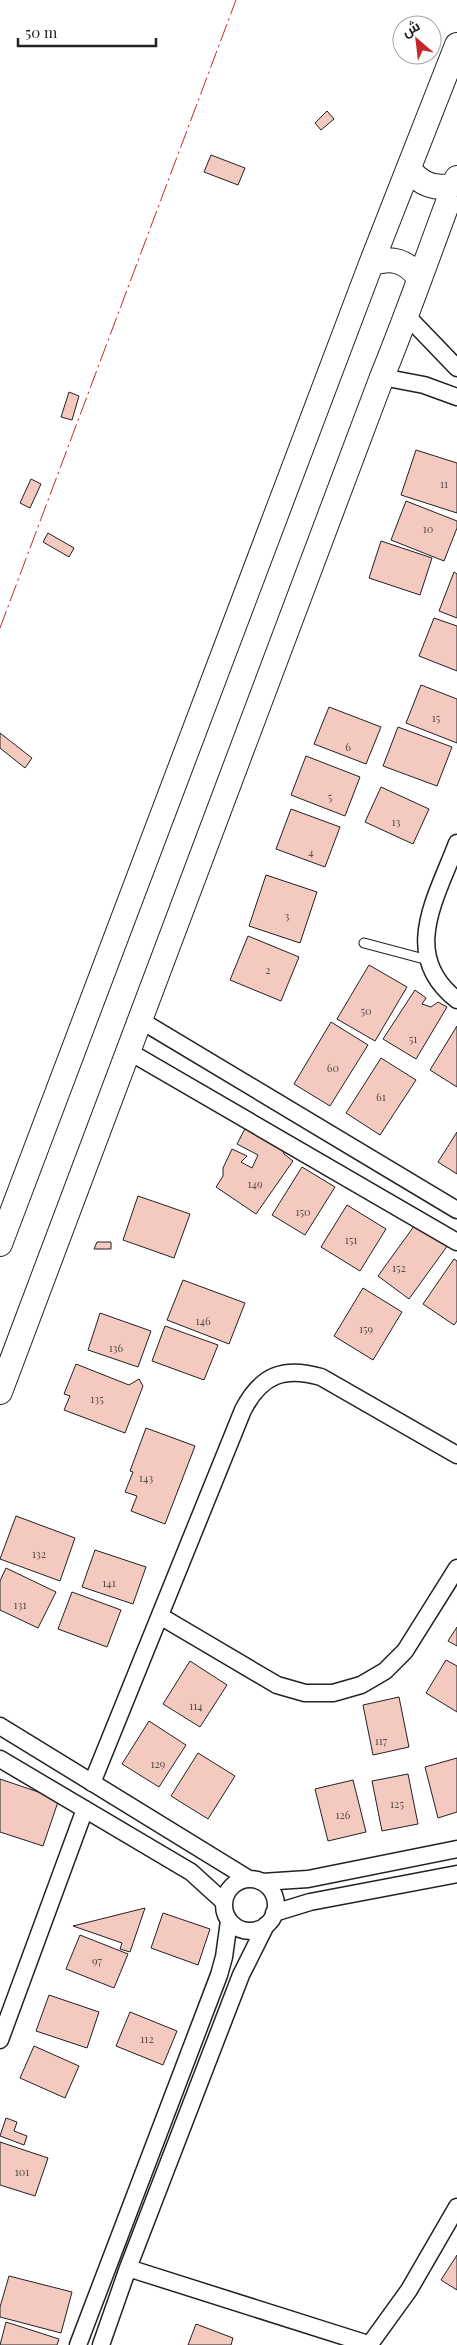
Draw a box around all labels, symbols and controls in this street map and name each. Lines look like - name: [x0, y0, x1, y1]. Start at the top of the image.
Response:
- scale bar: [18, 15, 155, 47]
- north arrow: [392, 15, 442, 65]
- text: ش: [398, 15, 423, 41]
- text: 50 m: [25, 22, 58, 42]
- house number: 11: [440, 476, 448, 491]
- house number: 10: [423, 521, 434, 536]
- house number: 15: [432, 710, 441, 725]
- house number: 6: [345, 739, 351, 754]
- house number: 5: [328, 789, 333, 804]
- house number: 13: [392, 814, 400, 829]
- house number: 4: [308, 844, 314, 859]
- house number: 3: [285, 908, 290, 923]
- house number: 2: [265, 962, 271, 977]
- house number: 50: [360, 1003, 372, 1018]
- house number: 51: [409, 1031, 417, 1046]
- house number: 60: [327, 1060, 340, 1075]
- house number: 61: [376, 1089, 386, 1104]
- house number: 149: [247, 1176, 263, 1191]
- house number: 150: [295, 1204, 311, 1219]
- house number: 151: [345, 1232, 357, 1247]
- house number: 152: [392, 1260, 406, 1275]
- house number: 146: [195, 1313, 211, 1328]
- house number: 159: [359, 1321, 373, 1336]
- house number: 136: [109, 1340, 124, 1355]
- house number: 135: [90, 1391, 104, 1406]
- house number: 143: [139, 1470, 153, 1485]
- house number: 132: [32, 1546, 46, 1561]
- house number: 141: [102, 1575, 116, 1590]
- house number: 131: [14, 1597, 26, 1612]
- house number: 114: [189, 1698, 203, 1713]
- house number: 117: [375, 1733, 388, 1748]
- house number: 129: [151, 1756, 166, 1771]
- house number: 125: [390, 1796, 404, 1811]
- house number: 126: [335, 1807, 351, 1822]
- house number: 97: [92, 1953, 103, 1968]
- house number: 112: [140, 2031, 154, 2046]
- house number: 101: [15, 2164, 29, 2179]

